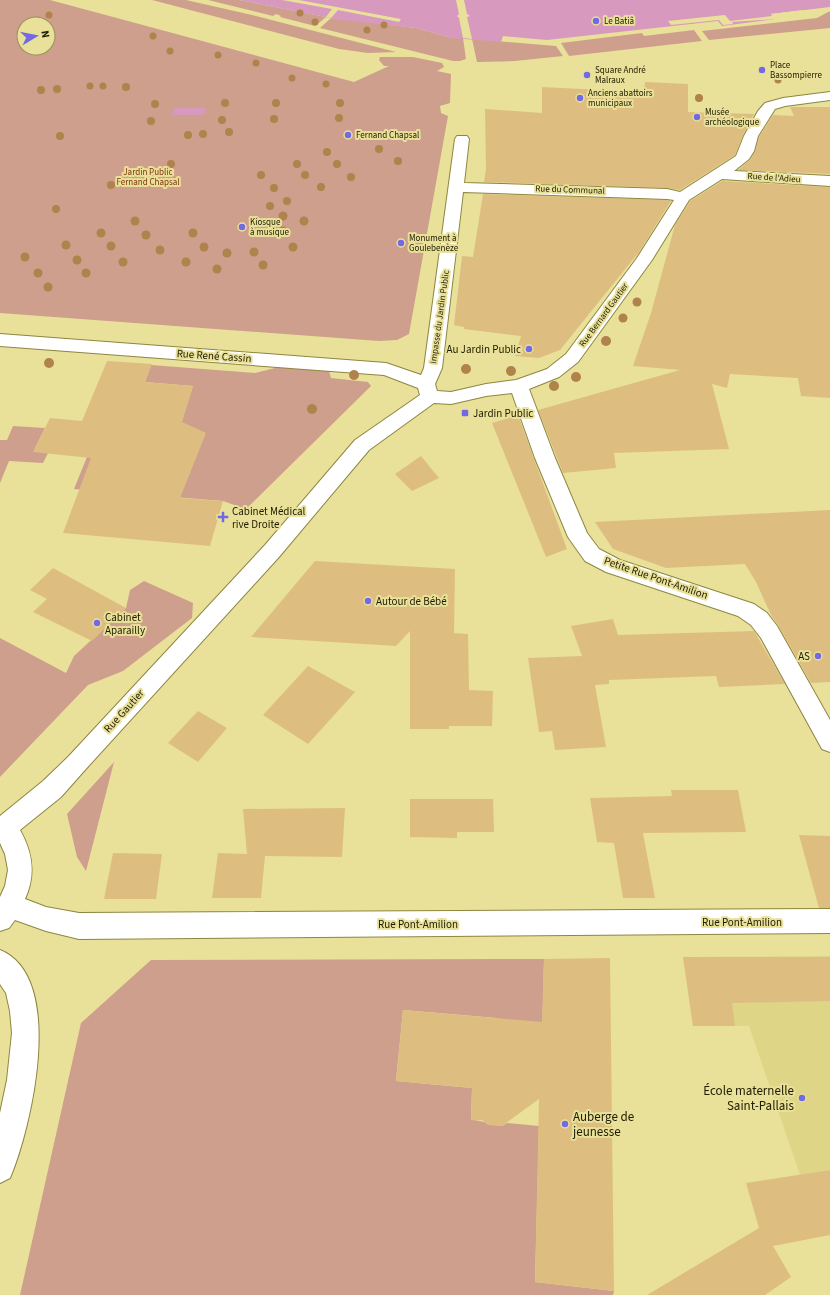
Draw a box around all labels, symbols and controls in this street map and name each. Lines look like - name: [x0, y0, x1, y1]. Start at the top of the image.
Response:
- place label: Le Batiâ: [604, 15, 634, 28]
- north arrow: [16, 16, 56, 56]
- marker: Le Batiâ: [591, 16, 601, 26]
- text: N: [37, 29, 53, 39]
- place label: Place Bassompierre: [770, 59, 823, 82]
- place label: Square André Malraux: [595, 64, 646, 87]
- marker: Place Bassompierre: [757, 65, 767, 75]
- marker: Square André Malraux: [582, 70, 592, 80]
- place label: Anciens abattoirs municipaux: [588, 87, 653, 110]
- marker: Anciens abattoirs municipaux: [575, 93, 585, 103]
- place label: Musée archéologique: [705, 106, 760, 129]
- marker: Musée archéologique: [692, 112, 702, 122]
- place label: Fernand Chapsal: [356, 129, 419, 142]
- marker: Fernand Chapsal: [343, 130, 353, 140]
- park label: Jardin Public Fernand Chapsal: [116, 166, 180, 189]
- street label: Rue de l'Adieu: [747, 170, 801, 186]
- street label: Rue du Communal: [535, 182, 605, 198]
- place label: Kiosque à musique: [250, 216, 290, 239]
- marker: Kiosque à musique: [237, 222, 247, 232]
- place label: Monument à Goulebenèze: [409, 232, 459, 255]
- marker: Monument à Goulebenèze: [396, 238, 406, 248]
- street label: Impasse du Jardin Public: [427, 269, 453, 365]
- street label: Rue Bernard Gautier: [576, 280, 632, 350]
- place label: Au Jardin Public: [447, 342, 521, 357]
- marker: Au Jardin Public: [524, 344, 534, 354]
- street label: Rue René Cassin: [176, 346, 252, 366]
- place label: Jardin Public: [473, 406, 533, 421]
- marker: Jardin Public: [460, 408, 470, 418]
- place label: Cabinet Médical rive Droite: [232, 504, 306, 532]
- marker: Cabinet Médical rive Droite: [217, 511, 229, 523]
- street label: Petite Rue Pont-Amilion: [602, 553, 710, 603]
- place label: Autour de Bébé: [376, 594, 447, 609]
- marker: Autour de Bébé: [363, 596, 373, 606]
- place label: Cabinet Aparailly: [105, 610, 145, 638]
- marker: Cabinet Aparailly: [92, 618, 102, 628]
- place label: AS: [798, 649, 810, 664]
- marker: AS: [813, 651, 823, 661]
- street label: Rue Gautier: [100, 686, 148, 736]
- street label: Rue Pont-Amilion: [702, 915, 782, 930]
- street label: Rue Pont-Amilion: [378, 917, 458, 932]
- place label: École maternelle Saint-Pallais: [703, 1082, 795, 1115]
- marker: École maternelle Saint-Pallais: [797, 1093, 807, 1103]
- place label: Auberge de jeunesse: [572, 1108, 634, 1141]
- marker: Auberge de jeunesse: [560, 1119, 570, 1129]

